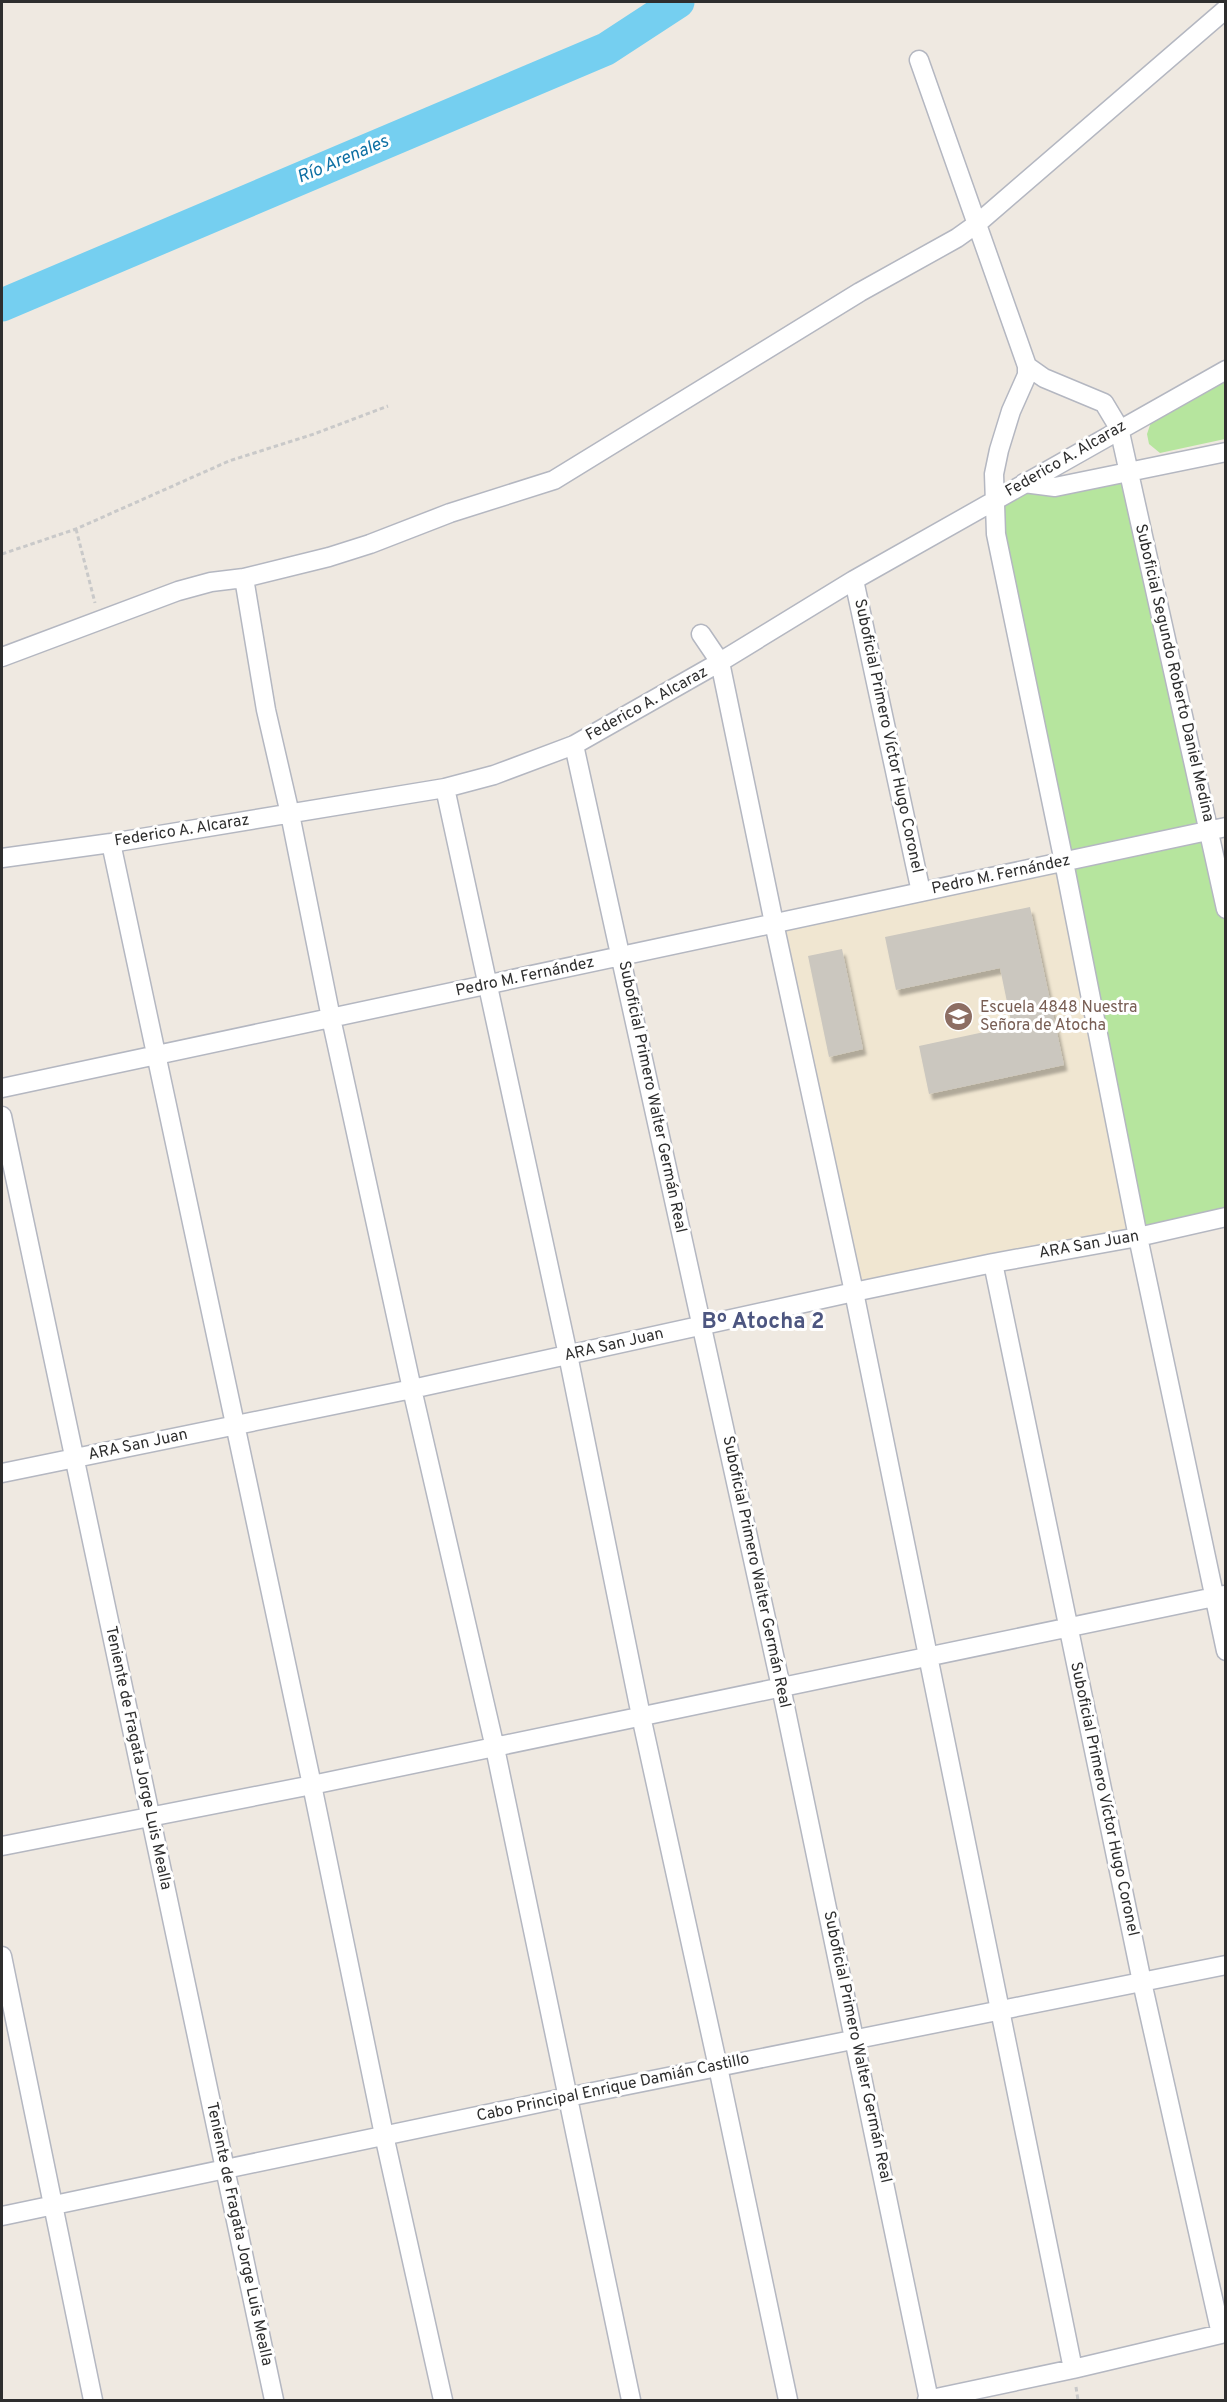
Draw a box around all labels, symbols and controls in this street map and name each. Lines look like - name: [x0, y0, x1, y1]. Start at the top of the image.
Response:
- water label: Río Arenales: [294, 130, 393, 190]
- street label: Federico A. Alcaraz: [1002, 416, 1130, 502]
- street label: Suboficial Segundo Roberto Daniel Medina: [1130, 522, 1218, 824]
- street label: Suboficial Primero Víctor Hugo Coronel: [849, 597, 927, 875]
- street label: Federico A. Alcaraz: [583, 662, 711, 746]
- street label: Federico A. Alcaraz: [113, 810, 251, 852]
- street label: Pedro M. Fernández: [930, 851, 1072, 899]
- street label: Pedro M. Fernández: [454, 953, 596, 1001]
- street label: Suboficial Primero Walter Germán Real: [613, 959, 691, 1235]
- place label: Escuela 4848 Nuestra Señora de Atocha: [980, 998, 1137, 1036]
- school or university icon: Escuela 4848 Nuestra Señora de Atocha: [943, 1001, 975, 1033]
- street label: ARA San Juan: [1037, 1226, 1141, 1264]
- district label: Bº Atocha 2: [702, 1309, 824, 1336]
- street label: ARA San Juan: [562, 1324, 666, 1366]
- street label: ARA San Juan: [86, 1425, 190, 1465]
- street label: Suboficial Primero Walter Germán Real: [717, 1434, 795, 1710]
- street label: Teniente de Fragata Jorge Luis Mealla: [100, 1624, 176, 1892]
- street label: Suboficial Primero Víctor Hugo Coronel: [1065, 1660, 1143, 1938]
- street label: Suboficial Primero Walter Germán Real: [818, 1909, 896, 2185]
- street label: Cabo Principal Enrique Damián Castillo: [475, 2049, 751, 2127]
- street label: Teniente de Fragata Jorge Luis Mealla: [201, 2100, 277, 2368]

